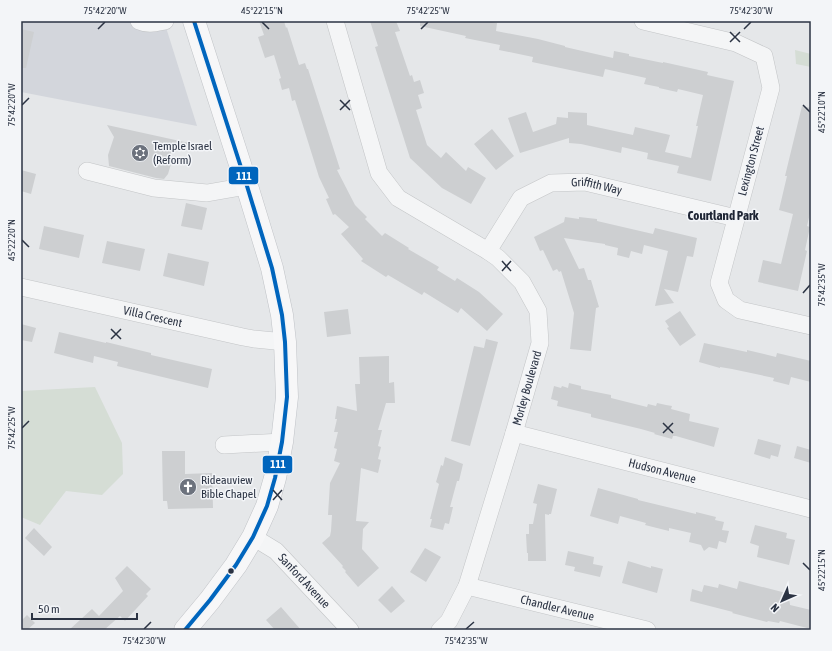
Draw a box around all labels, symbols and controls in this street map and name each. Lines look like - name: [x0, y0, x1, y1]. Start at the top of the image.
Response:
- text: 75°42'20"W: [83, 5, 127, 16]
- text: 45°22'15"N: [241, 5, 283, 16]
- text: 75°42'25"W: [406, 5, 450, 16]
- text: 75°42'30"W: [729, 5, 773, 16]
- text: 75°42'20"W: [6, 83, 17, 127]
- text: 45°22'10"N: [816, 91, 827, 133]
- street label: Lexington Street: [735, 124, 767, 197]
- place label: Temple Israel (Reform): [153, 139, 213, 167]
- synagogue icon: Temple Israel (Reform): [130, 143, 150, 163]
- line badge: 111: [228, 166, 259, 185]
- text: 111: [236, 170, 252, 182]
- street label: Griffith Way: [571, 175, 624, 198]
- district label: Courtland Park: [687, 208, 759, 223]
- text: 45°22'20"N: [6, 219, 17, 261]
- text: 75°42'35"W: [816, 263, 827, 307]
- street label: Villa Crescent: [122, 303, 184, 330]
- street label: Morley Boulevard: [510, 349, 544, 427]
- text: 75°42'25"W: [6, 406, 17, 450]
- line badge: 111: [262, 455, 293, 474]
- street label: Hudson Avenue: [627, 456, 697, 486]
- text: 111: [270, 458, 286, 470]
- place label: Rideauview Bible Chapel: [201, 473, 257, 501]
- church icon: Rideauview Bible Chapel: [178, 477, 198, 497]
- text: 45°22'15"N: [816, 549, 827, 591]
- street label: Sanford Avenue: [275, 551, 333, 611]
- unlabelled marker: [226, 566, 236, 576]
- north arrow: [762, 581, 802, 621]
- street label: Chandler Avenue: [519, 592, 596, 624]
- scale bar: [32, 595, 137, 621]
- text: 50 m: [38, 602, 60, 616]
- text: N: [768, 602, 781, 615]
- text: 75°42'30"W: [122, 635, 166, 646]
- text: 75°42'35"W: [444, 635, 488, 646]

